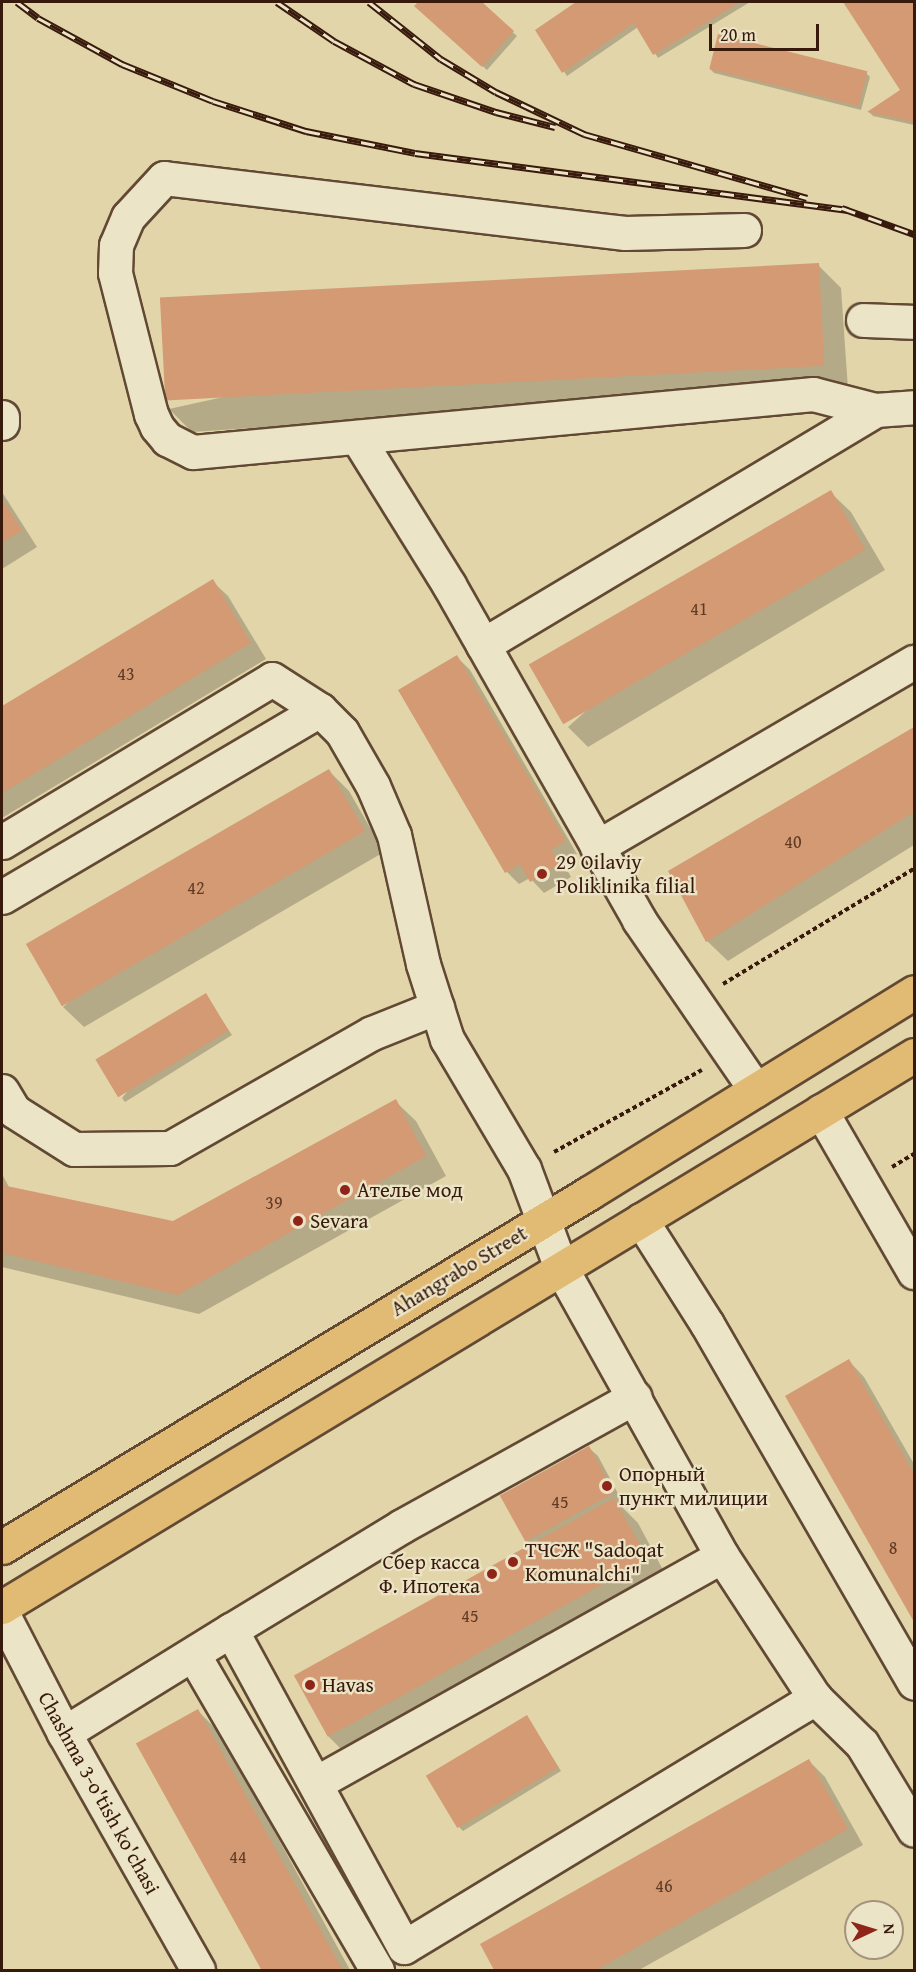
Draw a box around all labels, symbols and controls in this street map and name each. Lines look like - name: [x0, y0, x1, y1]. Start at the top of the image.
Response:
- scale bar: [712, 12, 822, 50]
- text: 20 m: [720, 21, 756, 48]
- house number: 41: [690, 598, 708, 620]
- house number: 43: [117, 663, 135, 685]
- house number: 40: [784, 831, 802, 853]
- place label: 29 Oilaviy Poliklinika filial: [556, 849, 695, 899]
- marker: 29 Oilaviy Poliklinika filial: [533, 865, 551, 883]
- house number: 42: [187, 877, 205, 899]
- place label: Ателье мод: [357, 1177, 463, 1203]
- marker: Ателье мод: [338, 1183, 352, 1197]
- house number: 39: [265, 1192, 283, 1214]
- place label: Sevara: [310, 1208, 368, 1234]
- marker: Sevara: [291, 1214, 305, 1228]
- street label: Ahangrabo Street: [386, 1220, 532, 1322]
- place label: Опорный пункт милиции: [619, 1461, 768, 1511]
- marker: Опорный пункт милиции: [600, 1479, 614, 1493]
- house number: 45: [551, 1491, 569, 1513]
- place label: ТЧСЖ "Sadoqat Komunalchi": [525, 1537, 664, 1587]
- house number: 8: [889, 1537, 897, 1559]
- place label: Сбер касса Ф. Ипотека: [379, 1549, 480, 1599]
- marker: ТЧСЖ "Sadoqat Komunalchi": [506, 1555, 520, 1569]
- marker: Сбер касса Ф. Ипотека: [485, 1567, 499, 1581]
- house number: 45: [461, 1605, 479, 1627]
- place label: Havas: [322, 1672, 374, 1698]
- marker: Havas: [303, 1678, 317, 1692]
- street label: Chashma 3-o'tish ko'chasi: [33, 1687, 165, 1899]
- house number: 44: [229, 1846, 247, 1868]
- house number: 46: [655, 1875, 673, 1897]
- north arrow: [844, 1900, 904, 1960]
- text: N: [878, 1923, 902, 1935]

